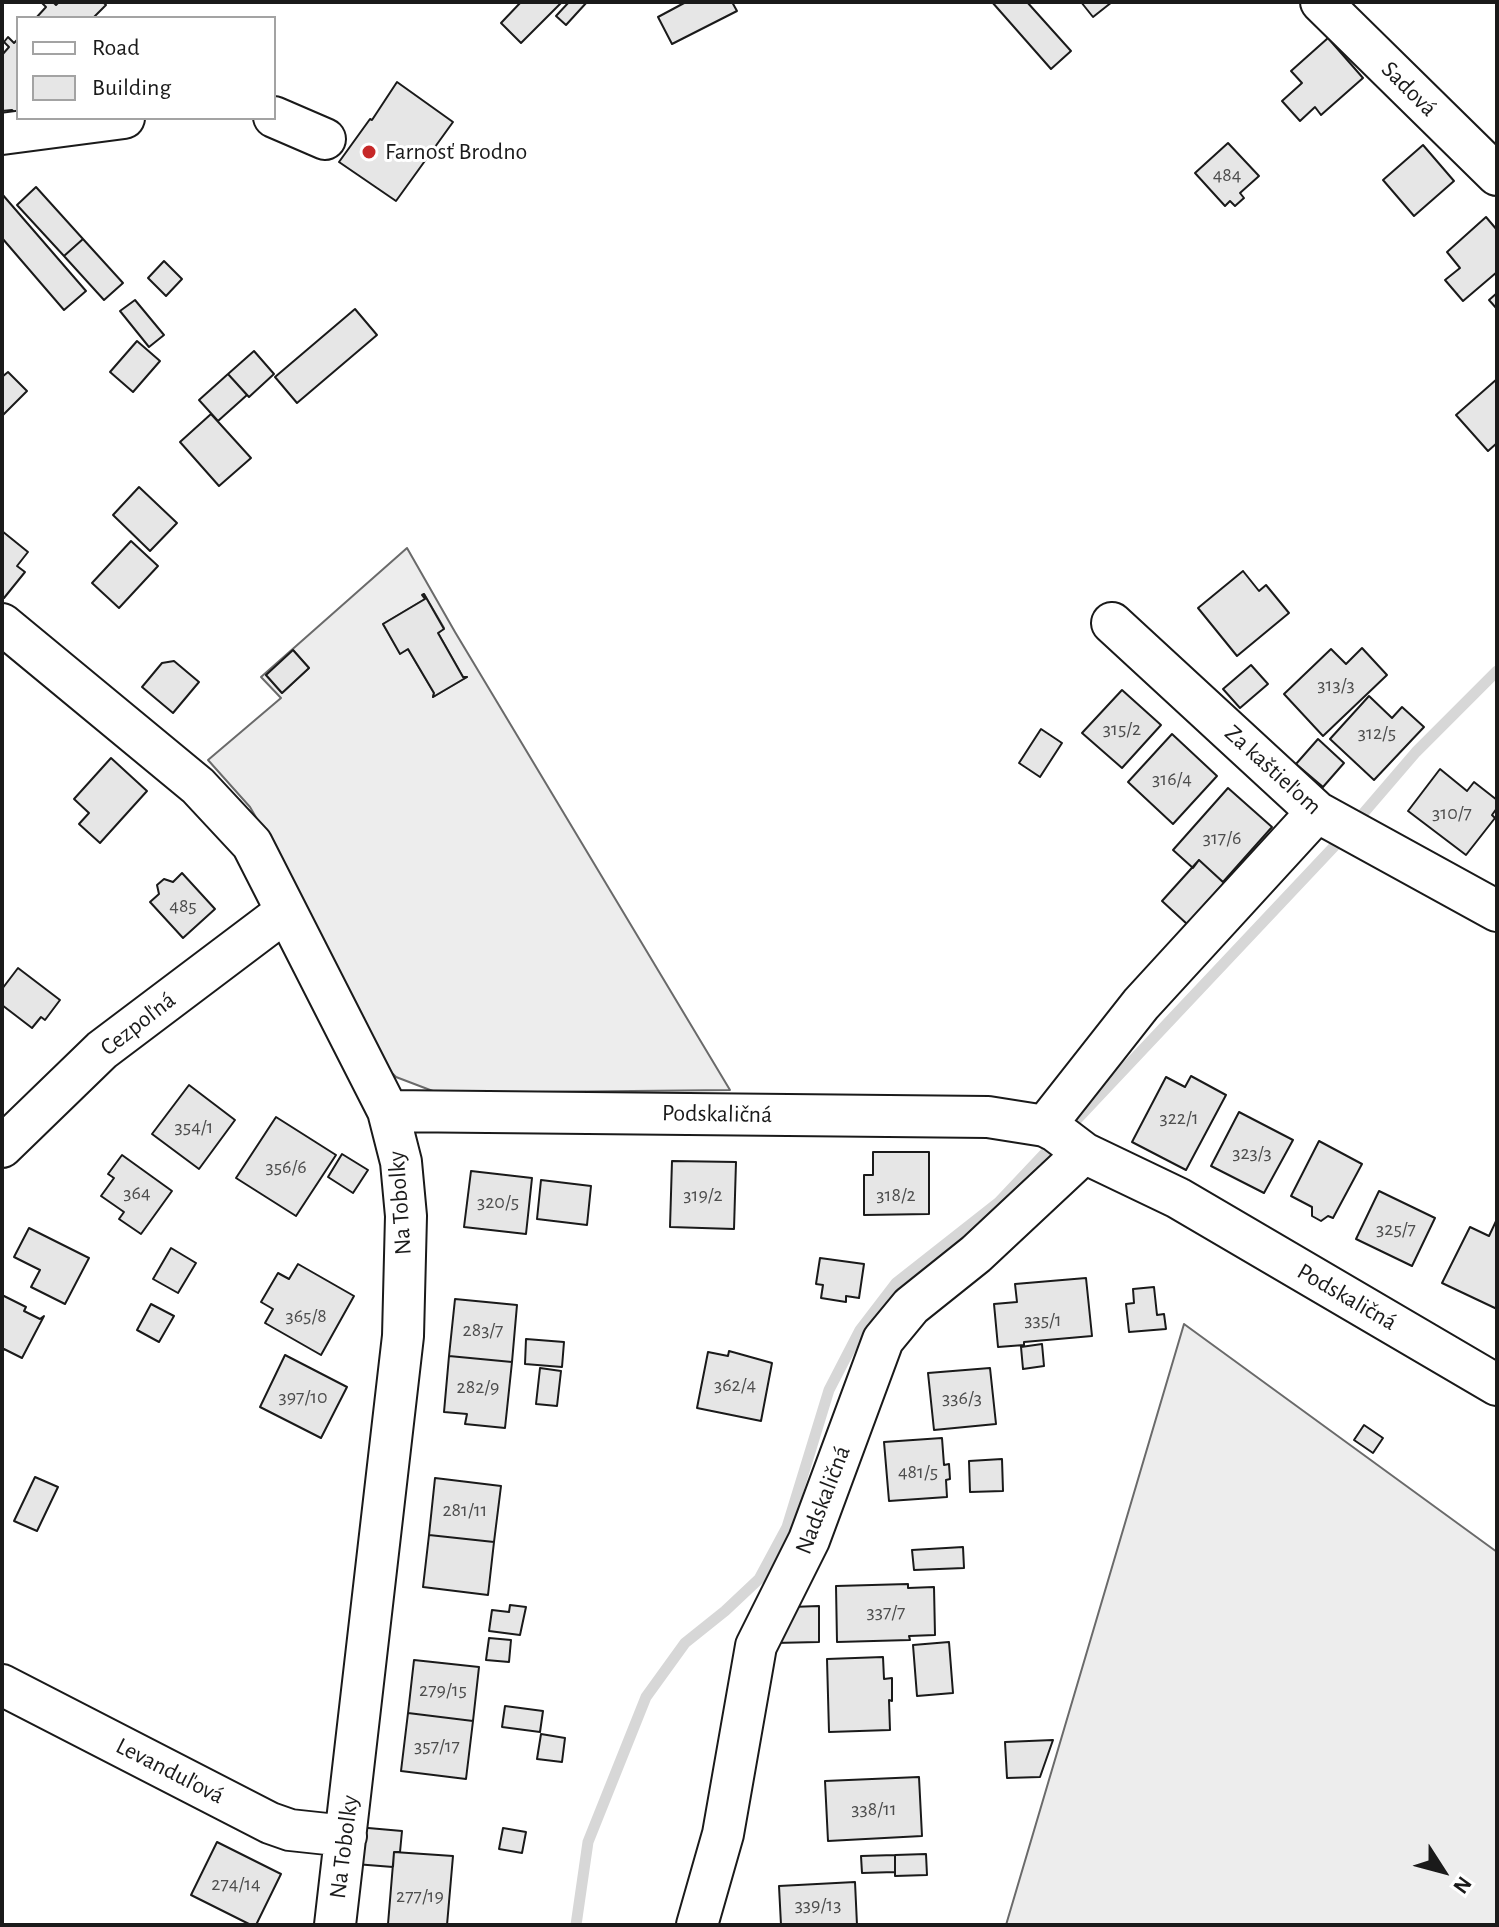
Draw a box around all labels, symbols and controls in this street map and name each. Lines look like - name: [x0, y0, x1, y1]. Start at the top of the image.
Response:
- legend: [16, 16, 276, 120]
- text: Road: [92, 36, 140, 60]
- street label: Sadová: [1375, 55, 1443, 123]
- text: Building: [92, 76, 171, 100]
- place label: Farnosť Brodno: [385, 138, 527, 166]
- marker: Farnosť Brodno: [360, 143, 378, 161]
- house number: 484: [1213, 163, 1241, 187]
- house number: 313/3: [1317, 673, 1355, 697]
- house number: 315/2: [1103, 717, 1141, 741]
- street label: Za kaštieľom: [1219, 719, 1327, 821]
- house number: 312/5: [1358, 721, 1396, 745]
- house number: 316/4: [1152, 767, 1192, 791]
- house number: 310/7: [1432, 801, 1472, 825]
- house number: 317/6: [1203, 826, 1241, 850]
- house number: 485: [169, 894, 197, 918]
- street label: Cezpoľná: [95, 986, 181, 1062]
- street label: Podskaličná: [662, 1099, 772, 1129]
- house number: 322/1: [1159, 1106, 1199, 1130]
- house number: 354/1: [175, 1115, 213, 1139]
- house number: 323/3: [1232, 1141, 1272, 1165]
- street label: Na Tobolky: [382, 1150, 418, 1256]
- house number: 356/6: [265, 1155, 307, 1179]
- house number: 364: [123, 1181, 151, 1205]
- house number: 319/2: [683, 1183, 723, 1207]
- house number: 318/2: [876, 1183, 916, 1207]
- house number: 320/5: [477, 1190, 519, 1214]
- house number: 325/7: [1376, 1217, 1416, 1241]
- street label: Podskaličná: [1292, 1257, 1402, 1337]
- house number: 365/8: [285, 1304, 327, 1328]
- house number: 335/1: [1024, 1308, 1062, 1332]
- house number: 283/7: [463, 1318, 503, 1342]
- house number: 362/4: [714, 1373, 756, 1397]
- house number: 282/9: [457, 1375, 499, 1399]
- house number: 397/10: [278, 1385, 328, 1409]
- house number: 336/3: [942, 1386, 982, 1410]
- street label: Nadskaličná: [789, 1442, 857, 1558]
- house number: 481/5: [898, 1460, 938, 1484]
- house number: 281/11: [443, 1498, 487, 1522]
- house number: 337/7: [867, 1600, 905, 1624]
- house number: 279/15: [419, 1678, 467, 1702]
- street label: Levanduľová: [111, 1731, 229, 1811]
- house number: 357/17: [414, 1734, 460, 1758]
- street label: Na Tobolky: [323, 1794, 365, 1900]
- house number: 338/11: [851, 1797, 897, 1821]
- north arrow: [1403, 1831, 1483, 1911]
- house number: 274/14: [211, 1872, 261, 1896]
- text: N: [1449, 1872, 1476, 1898]
- house number: 277/19: [396, 1884, 444, 1908]
- house number: 339/13: [795, 1893, 841, 1917]

